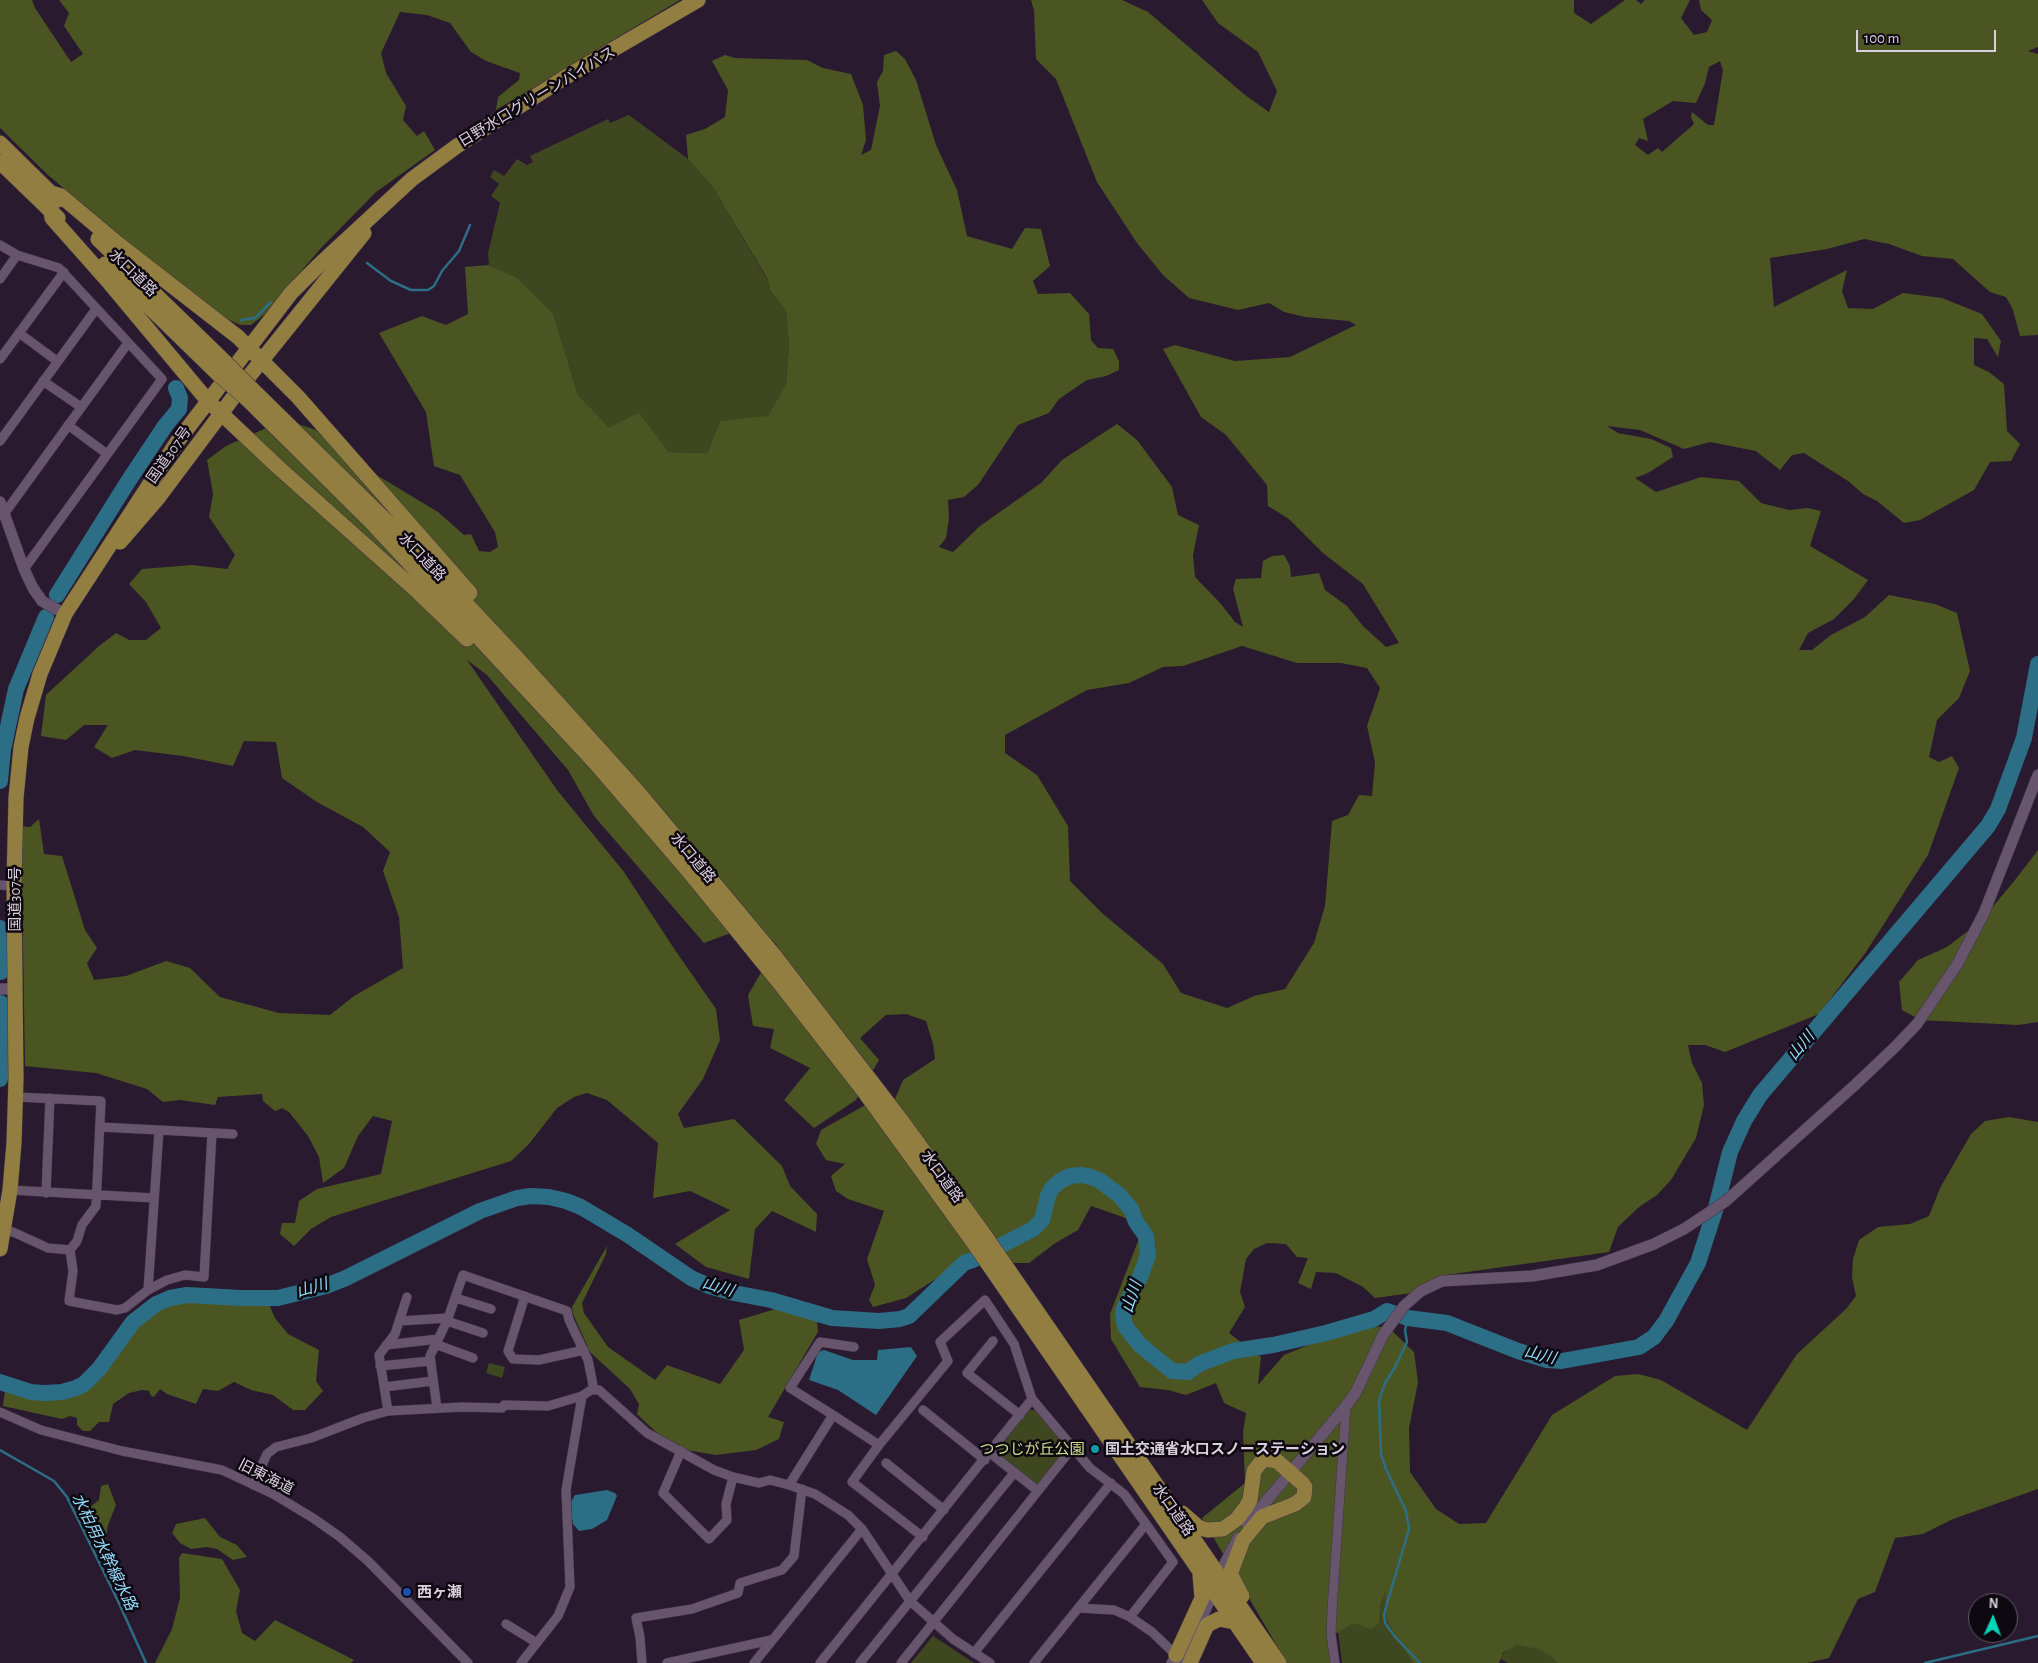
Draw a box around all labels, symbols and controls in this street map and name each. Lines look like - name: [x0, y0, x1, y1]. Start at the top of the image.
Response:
- scale bar: [1858, 20, 1998, 52]
- text: 100 m: [1864, 31, 1899, 46]
- street label: 日野水口グリーンバイパス: [455, 43, 619, 151]
- street label: 水口道路: [105, 246, 161, 300]
- street label: 国道307号: [143, 423, 195, 487]
- street label: 水口道路: [395, 529, 449, 585]
- street label: 水口道路: [667, 829, 719, 887]
- street label: 国道307号: [6, 866, 24, 932]
- water label: 山川: [1783, 1028, 1819, 1064]
- street label: 水口道路: [917, 1147, 967, 1207]
- water label: 山川: [700, 1273, 736, 1301]
- water label: 山川: [294, 1274, 330, 1302]
- water label: 山川: [1118, 1279, 1146, 1315]
- water label: 山川: [1522, 1342, 1558, 1368]
- park label: つつじが丘公園: [980, 1440, 1084, 1458]
- place label: 国土交通省水口スノーステーション: [1105, 1440, 1345, 1458]
- marker: 国土交通省水口スノーステーション: [1089, 1443, 1101, 1455]
- street label: 旧東海道: [235, 1455, 297, 1499]
- street label: 水口道路: [1148, 1480, 1198, 1540]
- water label: 水柏用水幹線水路: [67, 1490, 141, 1614]
- place label: 西ヶ瀬: [417, 1583, 462, 1601]
- marker: 西ヶ瀬: [401, 1586, 413, 1598]
- north arrow: [1968, 1593, 2018, 1643]
- text: N: [1988, 1597, 1999, 1611]

